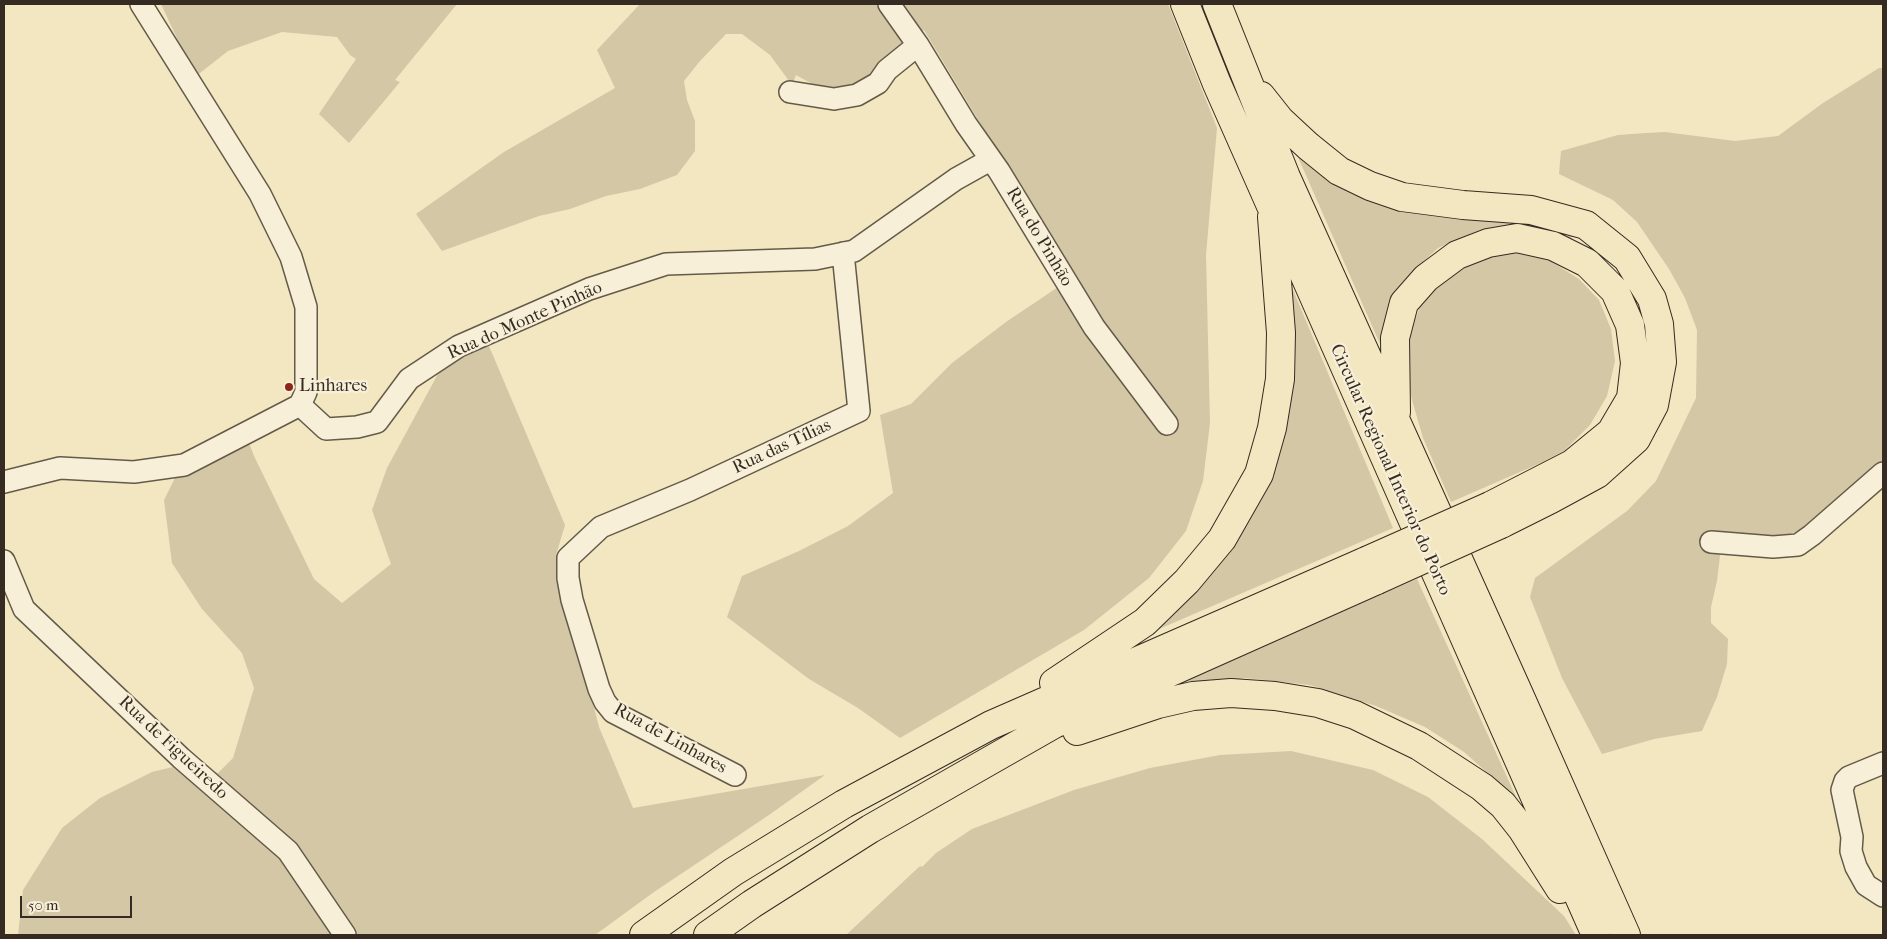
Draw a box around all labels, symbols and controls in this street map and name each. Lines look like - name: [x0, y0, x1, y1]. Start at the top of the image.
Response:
- street label: Rua do Pinhão: [1001, 183, 1077, 291]
- street label: Rua do Monte Pinhão: [444, 277, 606, 365]
- street label: Circular Regional Interior do Porto: [1325, 341, 1455, 599]
- place label: Linhares: [299, 376, 367, 398]
- marker: Linhares: [283, 381, 295, 393]
- street label: Rua das Tílias: [729, 415, 835, 479]
- street label: Rua de Figueiredo: [114, 692, 232, 804]
- street label: Rua de Linhares: [610, 699, 730, 779]
- scale bar: [22, 886, 135, 918]
- text: 50 m: [28, 896, 58, 914]

